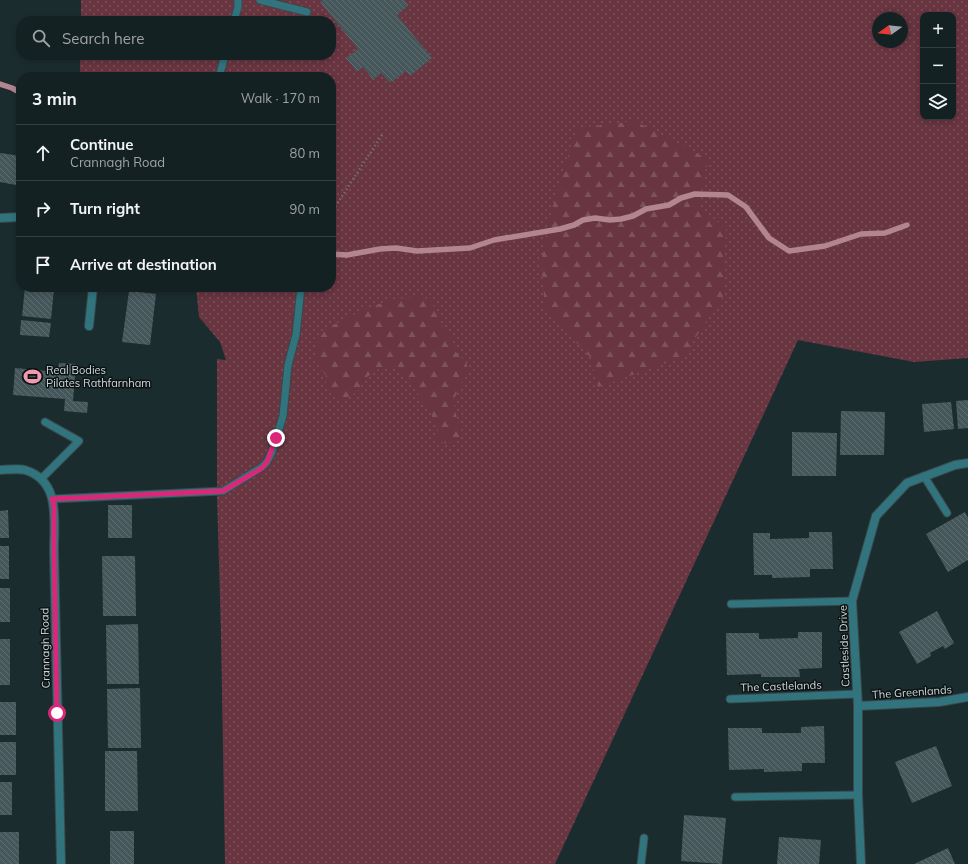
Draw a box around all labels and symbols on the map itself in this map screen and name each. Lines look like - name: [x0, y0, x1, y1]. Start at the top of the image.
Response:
- north arrow: [872, 12, 908, 48]
- place label: Real Bodies Pilates Rathfarnham: [46, 363, 151, 390]
- sports icon: Real Bodies Pilates Rathfarnham: [23, 366, 43, 386]
- route end: [267, 429, 285, 447]
- street label: Castleside Drive: [836, 605, 852, 687]
- street label: Crannagh Road: [37, 608, 53, 688]
- street label: The Castlelands: [740, 678, 822, 694]
- street label: The Greenlands: [872, 682, 952, 702]
- route start: [48, 704, 66, 722]

